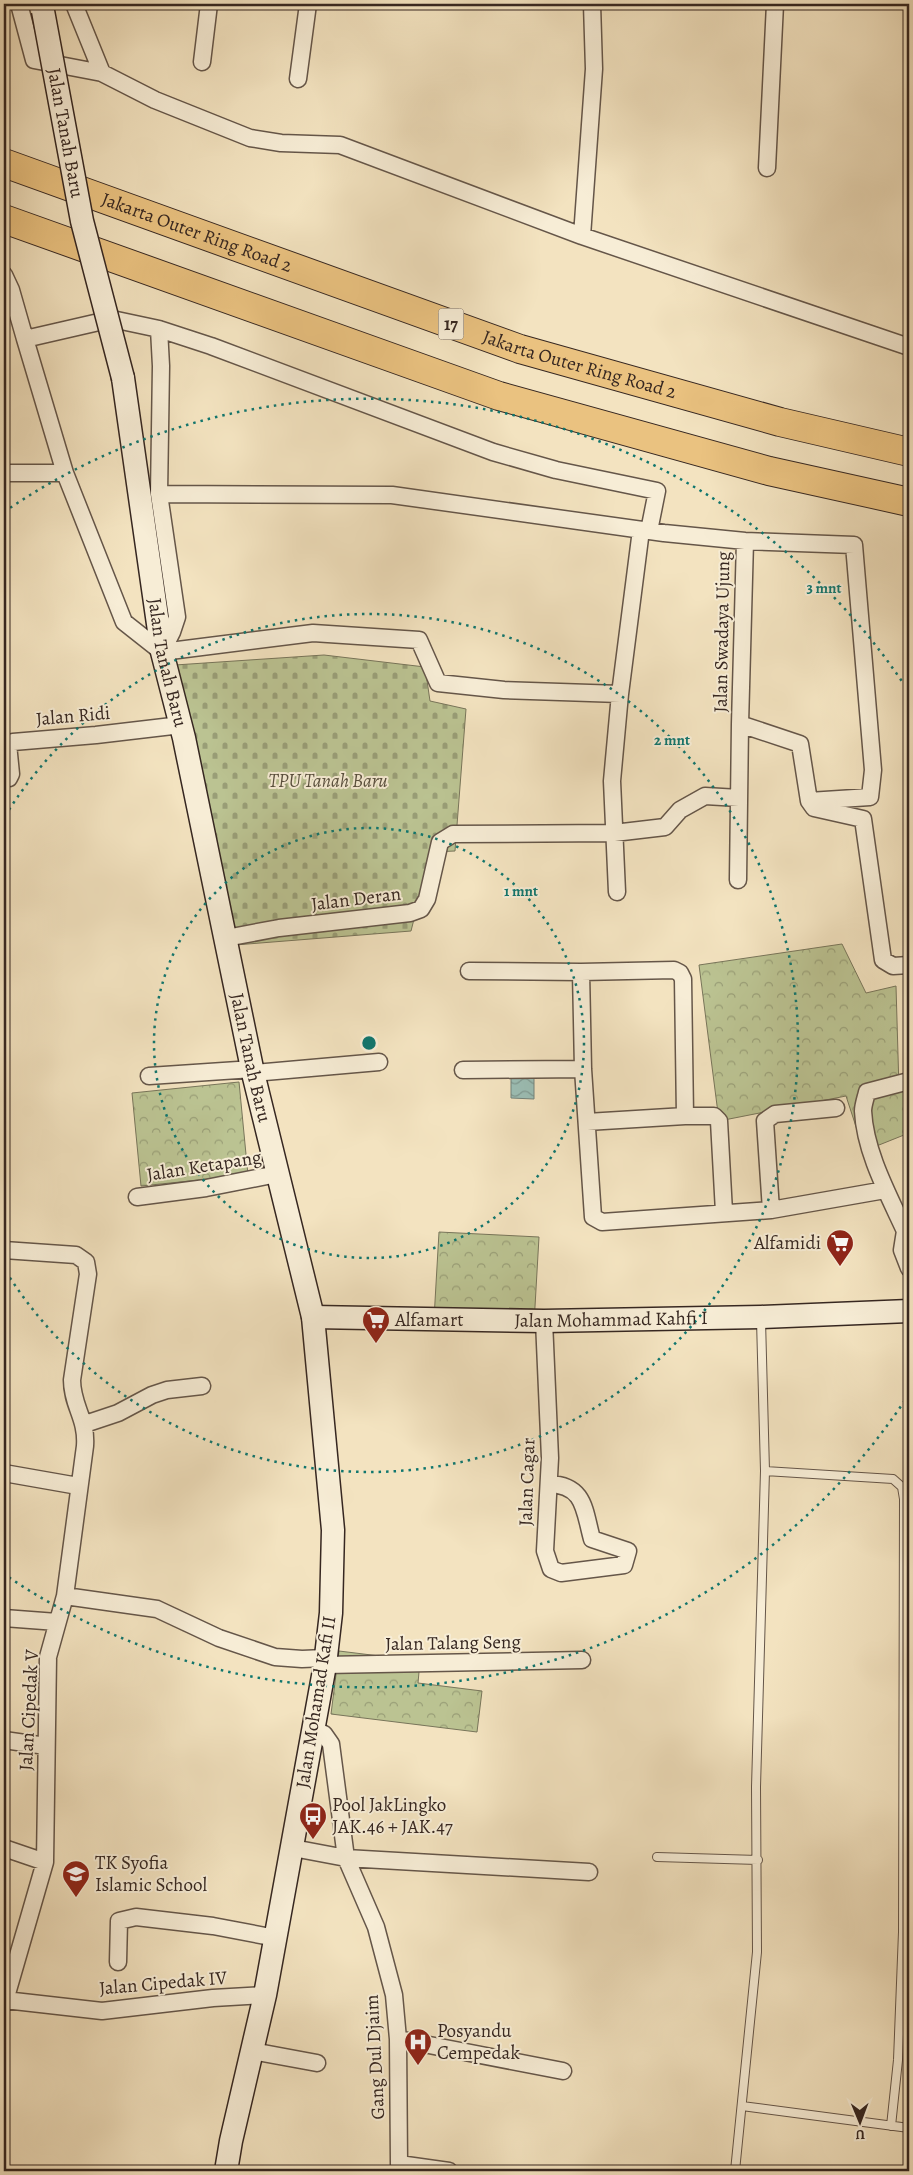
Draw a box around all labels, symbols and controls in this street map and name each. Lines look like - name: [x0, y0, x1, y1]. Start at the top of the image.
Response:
- street label: Jalan Tanah Baru: [41, 66, 91, 201]
- street label: Jakarta Outer Ring Road 2: [98, 186, 296, 279]
- road number: 17: [438, 308, 464, 339]
- street label: Jakarta Outer Ring Road 2: [479, 324, 679, 405]
- street label: Jalan Swadaya Ujung: [708, 551, 736, 713]
- text: 3 mnt: [806, 578, 842, 598]
- street label: Jalan Tanah Baru: [141, 596, 194, 730]
- street label: Jalan Ridi: [35, 700, 111, 732]
- text: 2 mnt: [654, 730, 690, 750]
- park label: TPU Tanah Baru: [268, 768, 388, 794]
- street label: Jalan Deran: [310, 881, 402, 917]
- text: 1 mnt: [504, 881, 538, 901]
- street label: Jalan Tanah Baru: [224, 991, 278, 1126]
- centre of rings: [360, 1034, 378, 1052]
- street label: Jalan Ketapang: [145, 1144, 264, 1188]
- supermarket icon: Alfamidi: [825, 1228, 855, 1267]
- place label: Alfamidi: [753, 1230, 821, 1256]
- supermarket icon: Alfamart: [361, 1305, 391, 1344]
- street label: Jalan Mohammad Kahfi I: [514, 1305, 708, 1334]
- place label: Alfamart: [394, 1307, 464, 1333]
- street label: Jalan Cagar: [512, 1437, 542, 1527]
- street label: Jalan Mohamad Kafi II: [290, 1614, 342, 1790]
- street label: Jalan Talang Seng: [385, 1629, 522, 1657]
- street label: Jalan Cipedak V: [13, 1648, 45, 1771]
- place label: Pool JakLingko JAK.46 + JAK.47: [332, 1792, 453, 1840]
- bus stop icon: Pool JakLingko JAK.46 + JAK.47: [298, 1801, 328, 1840]
- place label: TK Syofia Islamic School: [95, 1850, 207, 1898]
- school or university icon: TK Syofia Islamic School: [61, 1859, 91, 1898]
- street label: Jalan Cipedak IV: [98, 1964, 228, 2002]
- street label: Gang Dul Djaim: [359, 1994, 391, 2120]
- place label: Posyandu Cempedak: [437, 2018, 520, 2066]
- hospital icon: Posyandu Cempedak: [403, 2027, 433, 2066]
- north arrow: [836, 2098, 886, 2148]
- text: U: [855, 2125, 865, 2144]

